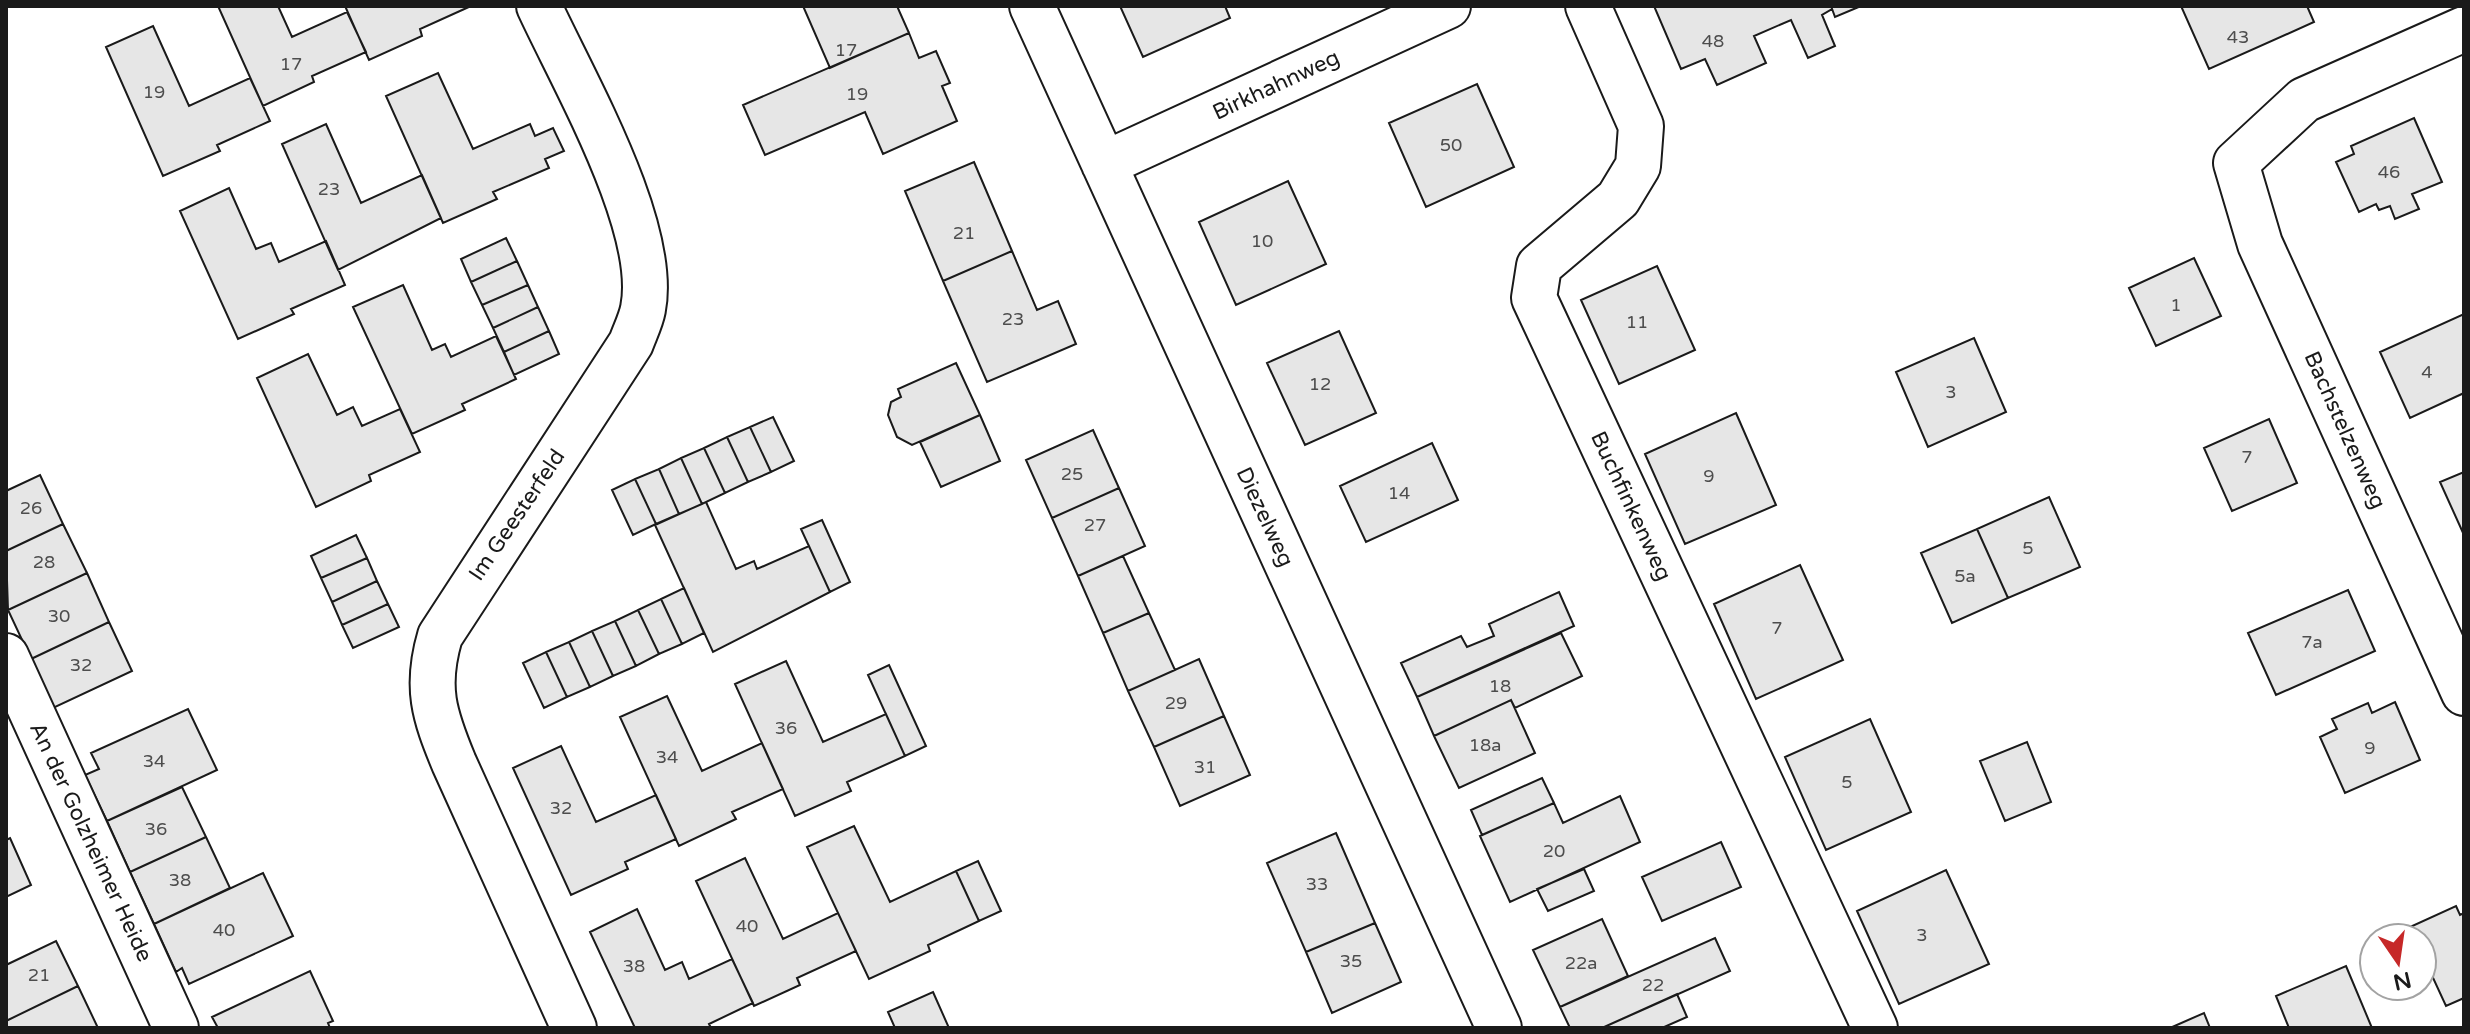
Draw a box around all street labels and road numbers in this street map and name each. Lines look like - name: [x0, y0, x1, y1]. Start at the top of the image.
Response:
- street label: Birkhahnweg: [1208, 44, 1344, 126]
- street label: Bachstelzenweg: [2299, 347, 2391, 513]
- street label: Buchfinkenweg: [1585, 427, 1677, 585]
- street label: Im Geesterfeld: [464, 444, 570, 586]
- street label: Diezelweg: [1231, 463, 1299, 571]
- street label: An der Golzheimer Heide: [24, 718, 158, 966]

